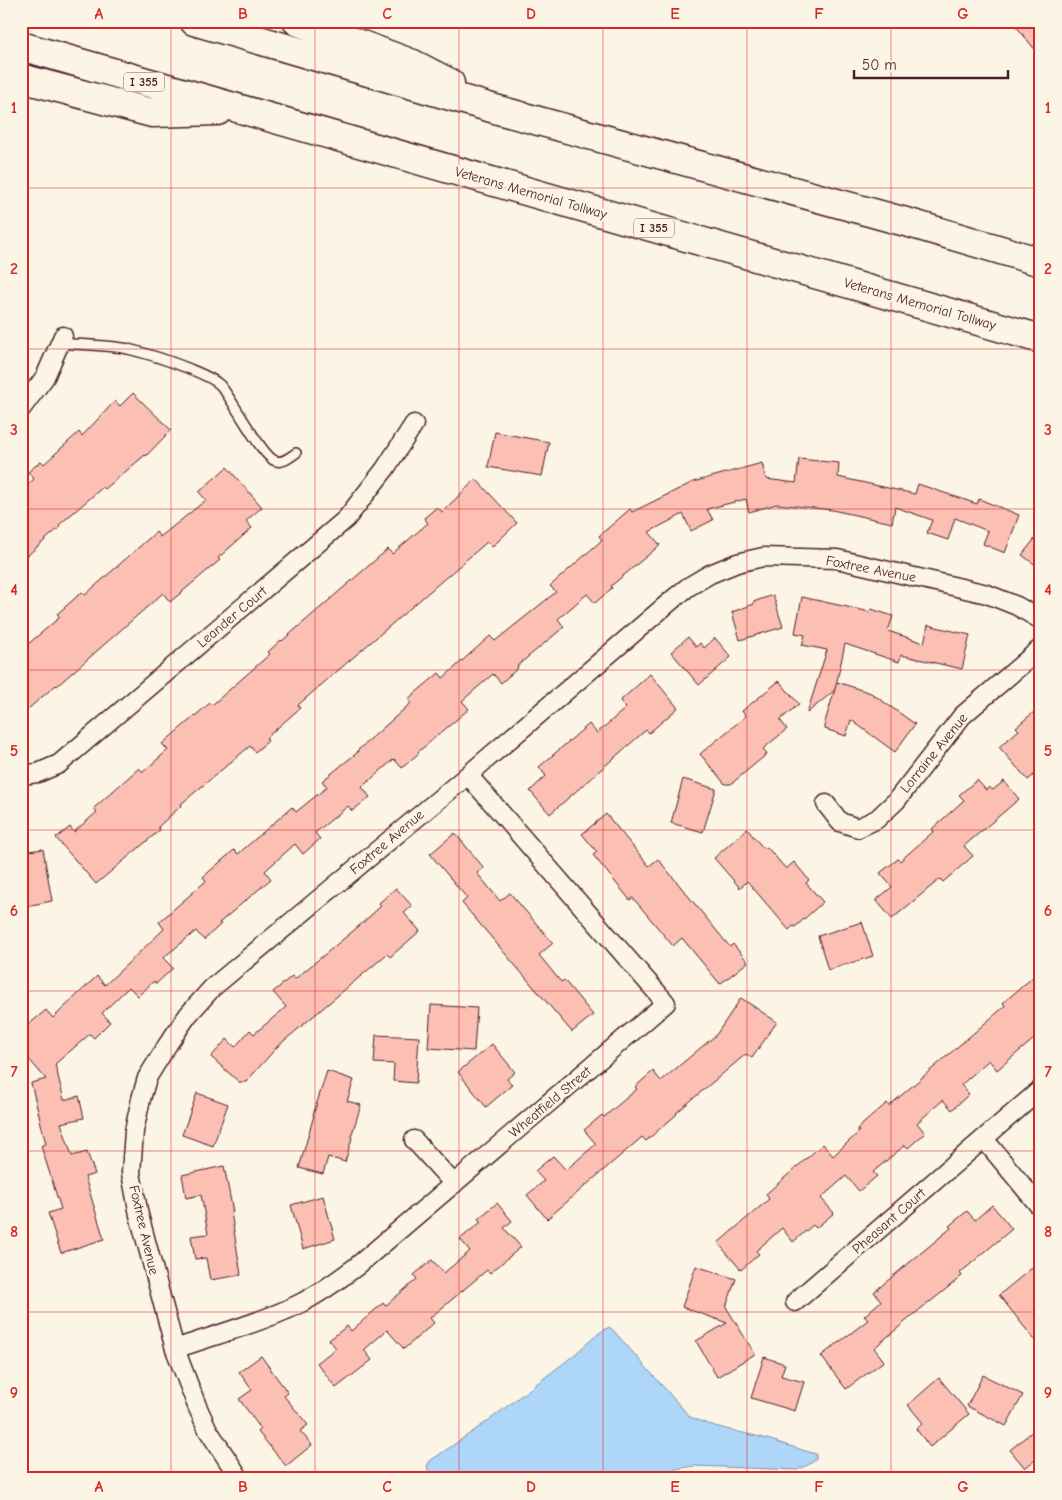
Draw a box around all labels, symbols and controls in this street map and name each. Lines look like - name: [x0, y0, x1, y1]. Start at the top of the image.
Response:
- text: A: [95, 5, 104, 23]
- text: B: [238, 5, 248, 23]
- text: C: [382, 5, 392, 23]
- text: D: [526, 5, 536, 23]
- text: E: [670, 5, 680, 23]
- text: F: [814, 5, 824, 23]
- text: G: [957, 5, 969, 23]
- scale bar: [854, 48, 1008, 80]
- text: 50 m: [862, 56, 897, 74]
- road number: I 355: [124, 72, 164, 91]
- text: 1: [11, 99, 17, 117]
- text: 1: [1045, 99, 1051, 117]
- street label: Veterans Memorial Tollway: [453, 163, 610, 223]
- road number: I 355: [634, 218, 674, 238]
- text: 2: [10, 260, 18, 278]
- text: 2: [1044, 260, 1052, 278]
- street label: Veterans Memorial Tollway: [842, 274, 999, 334]
- text: 3: [10, 421, 18, 439]
- text: 3: [1044, 421, 1052, 439]
- street label: Foxtree Avenue: [824, 552, 918, 586]
- text: 4: [10, 581, 18, 599]
- text: 4: [1044, 581, 1052, 599]
- street label: Leander Court: [194, 582, 271, 651]
- street label: Lorraine Avenue: [897, 710, 971, 796]
- text: 5: [10, 742, 18, 760]
- text: 5: [1044, 742, 1052, 760]
- street label: Foxtree Avenue: [346, 806, 428, 878]
- text: 6: [10, 902, 18, 920]
- text: 6: [1044, 902, 1052, 920]
- street label: Wheatfield Street: [505, 1062, 595, 1141]
- text: 7: [10, 1063, 18, 1081]
- text: 7: [1044, 1063, 1052, 1081]
- street label: Foxtree Avenue: [125, 1183, 163, 1277]
- street label: Pheasant Court: [849, 1184, 930, 1258]
- text: 8: [10, 1223, 18, 1241]
- text: 8: [1044, 1223, 1052, 1241]
- text: 9: [10, 1384, 18, 1402]
- text: 9: [1044, 1384, 1052, 1402]
- text: A: [95, 1478, 104, 1496]
- text: B: [238, 1478, 248, 1496]
- text: C: [382, 1478, 392, 1496]
- text: D: [526, 1478, 536, 1496]
- text: E: [670, 1478, 680, 1496]
- text: F: [814, 1478, 824, 1496]
- text: G: [957, 1478, 969, 1496]

